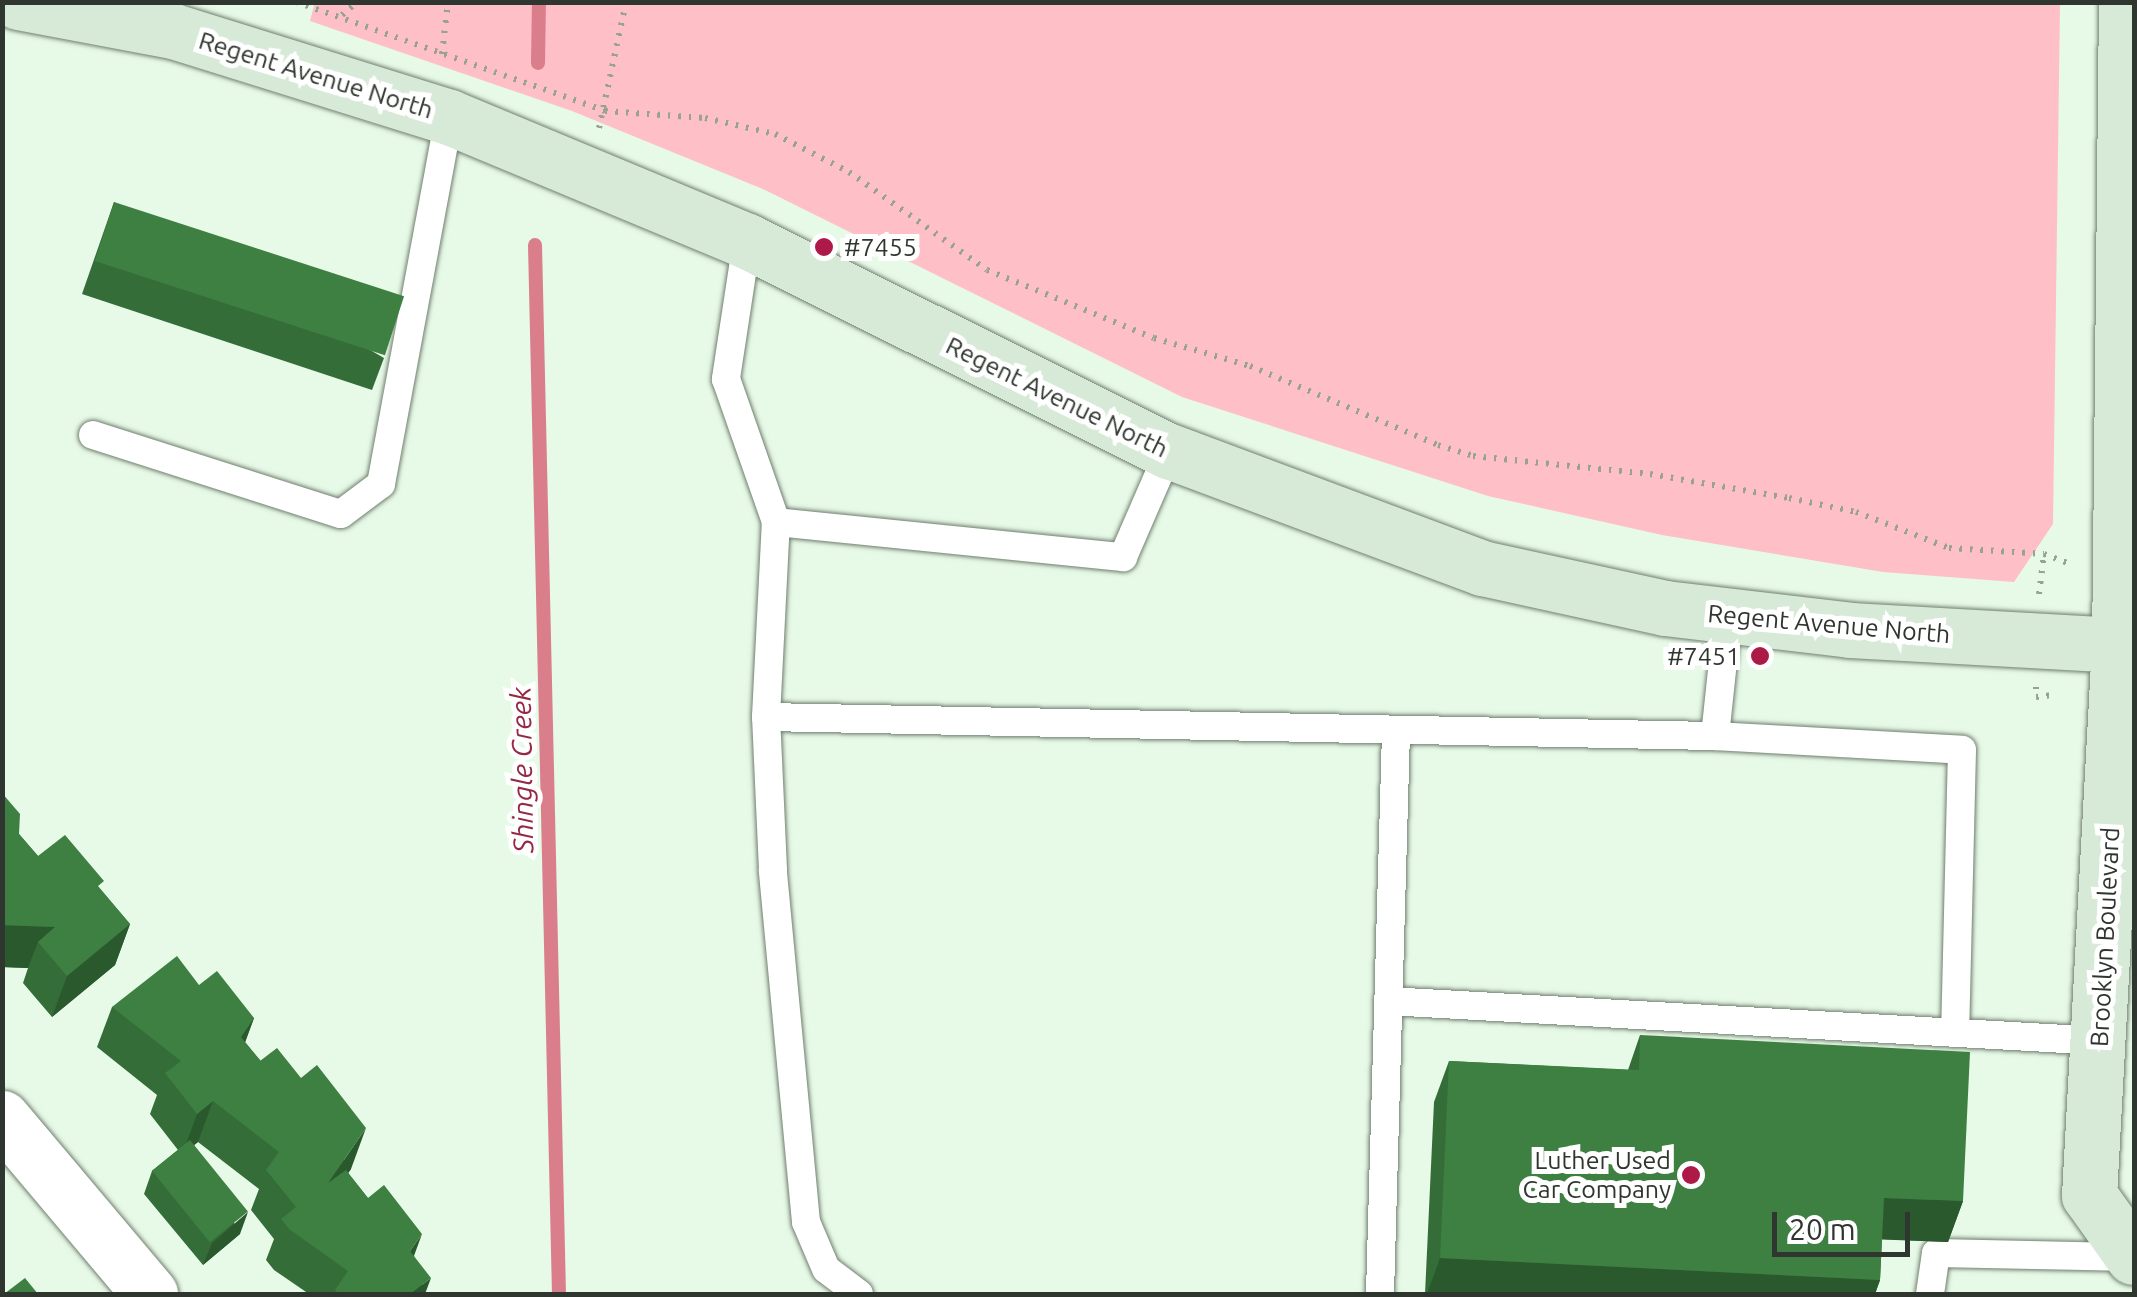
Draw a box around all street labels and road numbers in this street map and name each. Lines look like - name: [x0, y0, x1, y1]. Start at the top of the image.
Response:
- street label: Regent Avenue North: [195, 25, 437, 125]
- street label: Regent Avenue North: [941, 330, 1173, 464]
- street label: Regent Avenue North: [1706, 598, 1952, 650]
- street label: Brooklyn Boulevard: [2084, 826, 2126, 1048]

